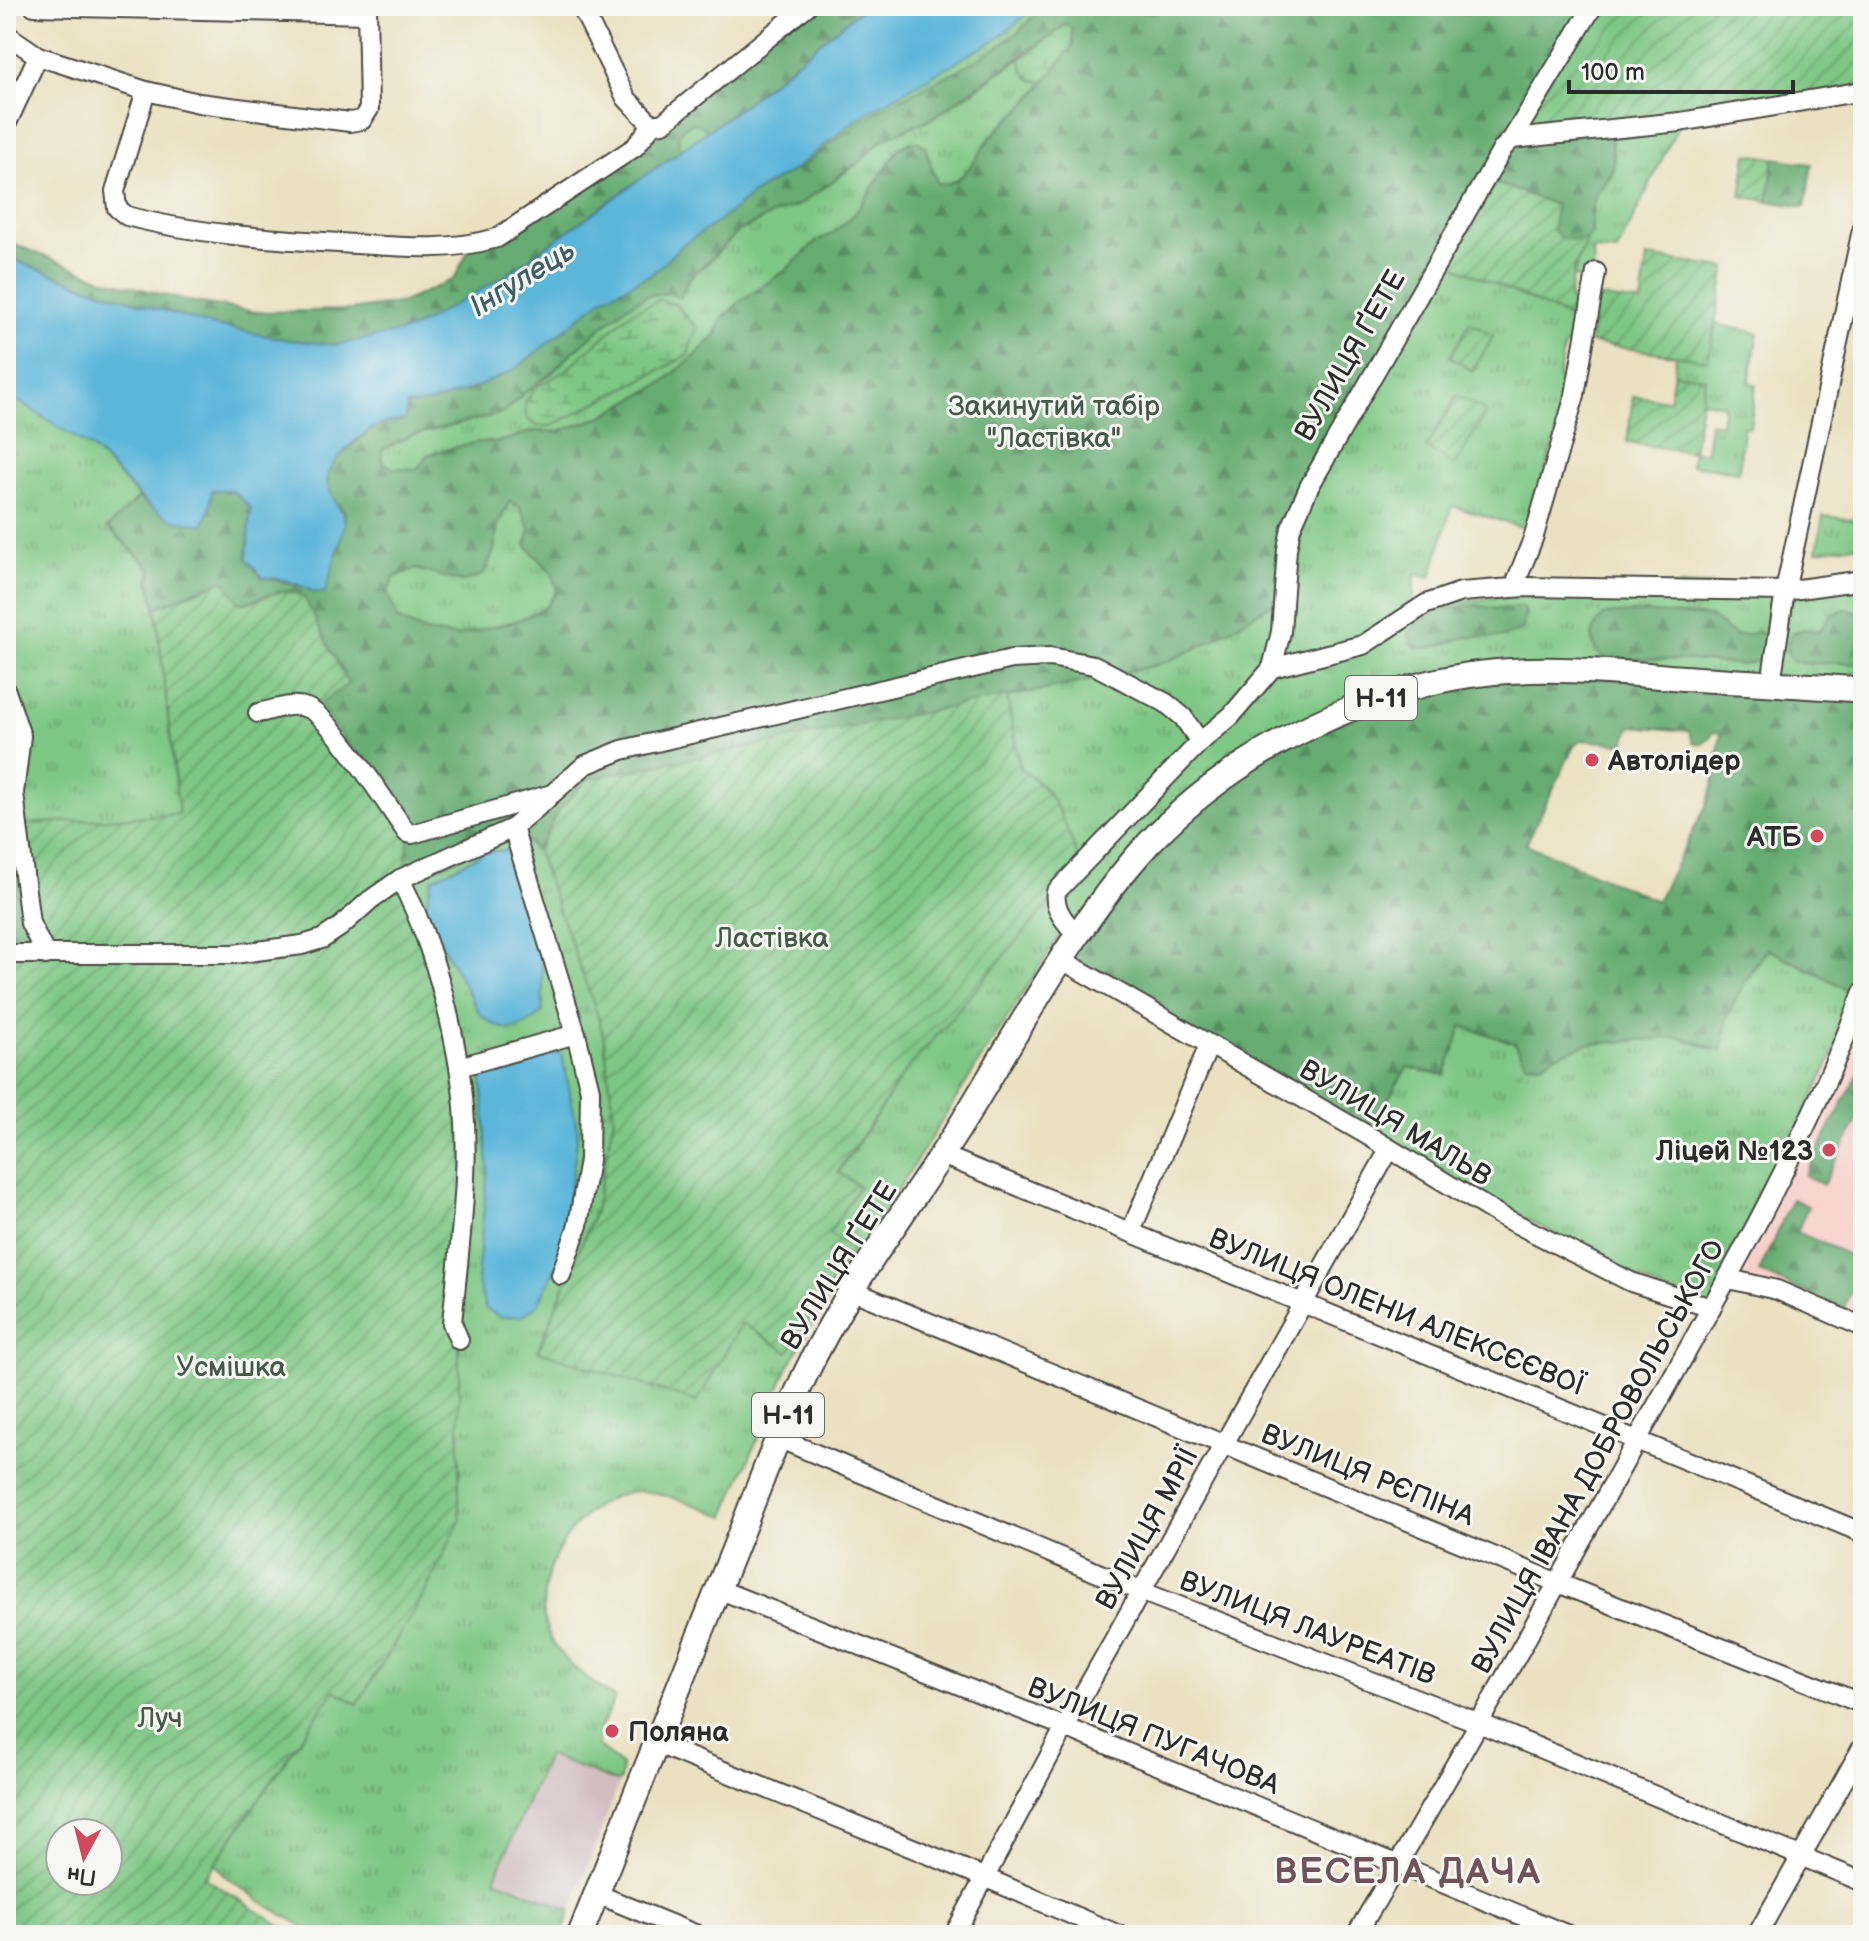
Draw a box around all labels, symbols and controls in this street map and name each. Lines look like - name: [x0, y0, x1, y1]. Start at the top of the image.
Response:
- scale bar: [1569, 44, 1793, 94]
- text: 100 m: [1581, 58, 1645, 87]
- water label: Інгулець: [463, 232, 582, 325]
- street label: ВУЛИЦЯ ҐЕТЕ: [1288, 264, 1413, 447]
- park label: Закинутий табір "Ластівка": [948, 390, 1160, 455]
- road number: Н-11: [1345, 676, 1417, 720]
- place label: Автолідер: [1607, 745, 1741, 778]
- marker: Автолідер: [1583, 751, 1601, 769]
- place label: АТБ: [1746, 821, 1801, 854]
- marker: АТБ: [1808, 827, 1826, 845]
- park label: Ластівка: [714, 922, 829, 955]
- street label: ВУЛИЦЯ МАЛЬВ: [1293, 1053, 1497, 1193]
- place label: Ліцей №123: [1655, 1135, 1813, 1168]
- marker: Ліцей №123: [1820, 1141, 1838, 1159]
- street label: ВУЛИЦЯ ҐЕТЕ: [774, 1176, 904, 1356]
- street label: ВУЛИЦЯ ОЛЕНИ АЛЕКСЄЄВОЇ: [1204, 1222, 1590, 1403]
- street label: ВУЛИЦЯ ІВАНА ДОБРОВОЛЬСЬКОГО: [1465, 1234, 1732, 1679]
- park label: Усмішка: [176, 1351, 286, 1384]
- road number: Н-11: [752, 1393, 824, 1437]
- street label: ВУЛИЦЯ РЄПІНА: [1256, 1418, 1480, 1534]
- street label: ВУЛИЦЯ МРІЇ: [1089, 1441, 1206, 1616]
- street label: ВУЛИЦЯ ЛАУРЕАТІВ: [1175, 1564, 1440, 1692]
- street label: ВУЛИЦЯ ПУГАЧОВА: [1023, 1671, 1285, 1802]
- park label: Луч: [136, 1702, 183, 1735]
- place label: Поляна: [628, 1716, 729, 1749]
- marker: Поляна: [603, 1722, 621, 1740]
- north arrow: [44, 1817, 124, 1897]
- district label: ВЕСЕЛА ДАЧА: [1274, 1851, 1542, 1894]
- text: Пн: [66, 1860, 98, 1891]

